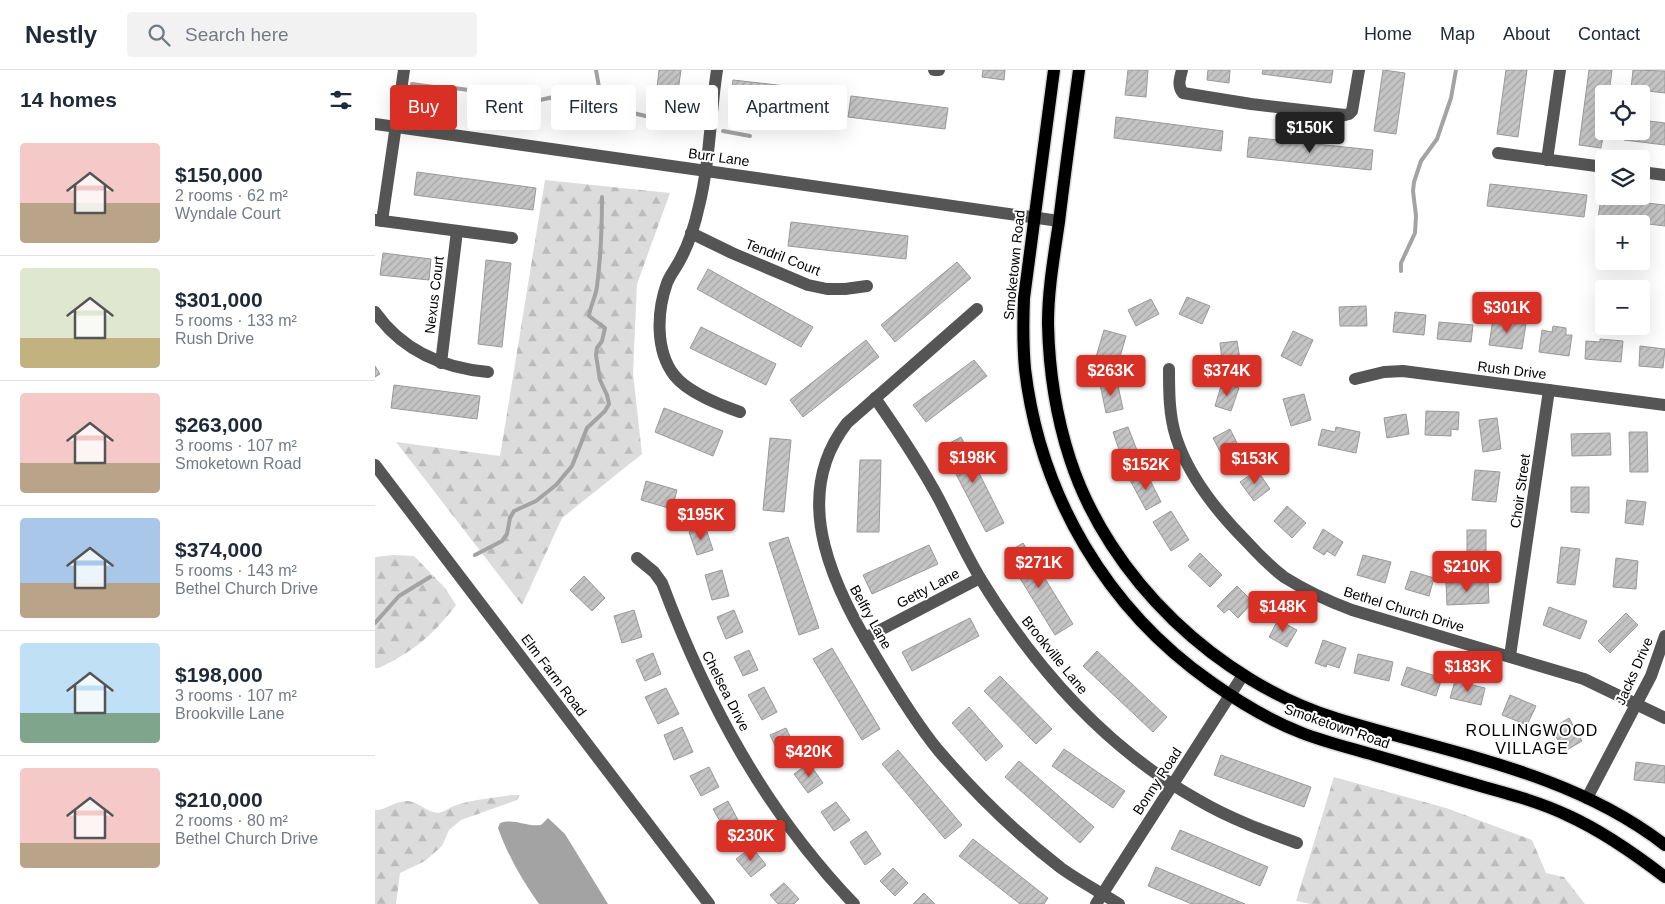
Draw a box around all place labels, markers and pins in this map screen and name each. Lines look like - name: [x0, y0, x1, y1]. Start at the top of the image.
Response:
- pin: $150K: [1275, 112, 1345, 154]
- pin: $301K: [1472, 292, 1542, 334]
- pin: $263K: [1076, 354, 1146, 397]
- pin: $374K: [1192, 354, 1262, 397]
- pin: $198K: [938, 442, 1008, 484]
- pin: $153K: [1220, 442, 1290, 485]
- pin: $152K: [1111, 448, 1181, 491]
- pin: $195K: [666, 498, 736, 541]
- pin: $271K: [1004, 546, 1074, 589]
- pin: $210K: [1432, 550, 1502, 593]
- pin: $148K: [1248, 590, 1318, 633]
- pin: $183K: [1433, 650, 1503, 693]
- pin: $420K: [774, 736, 844, 778]
- pin: $230K: [716, 820, 786, 862]

